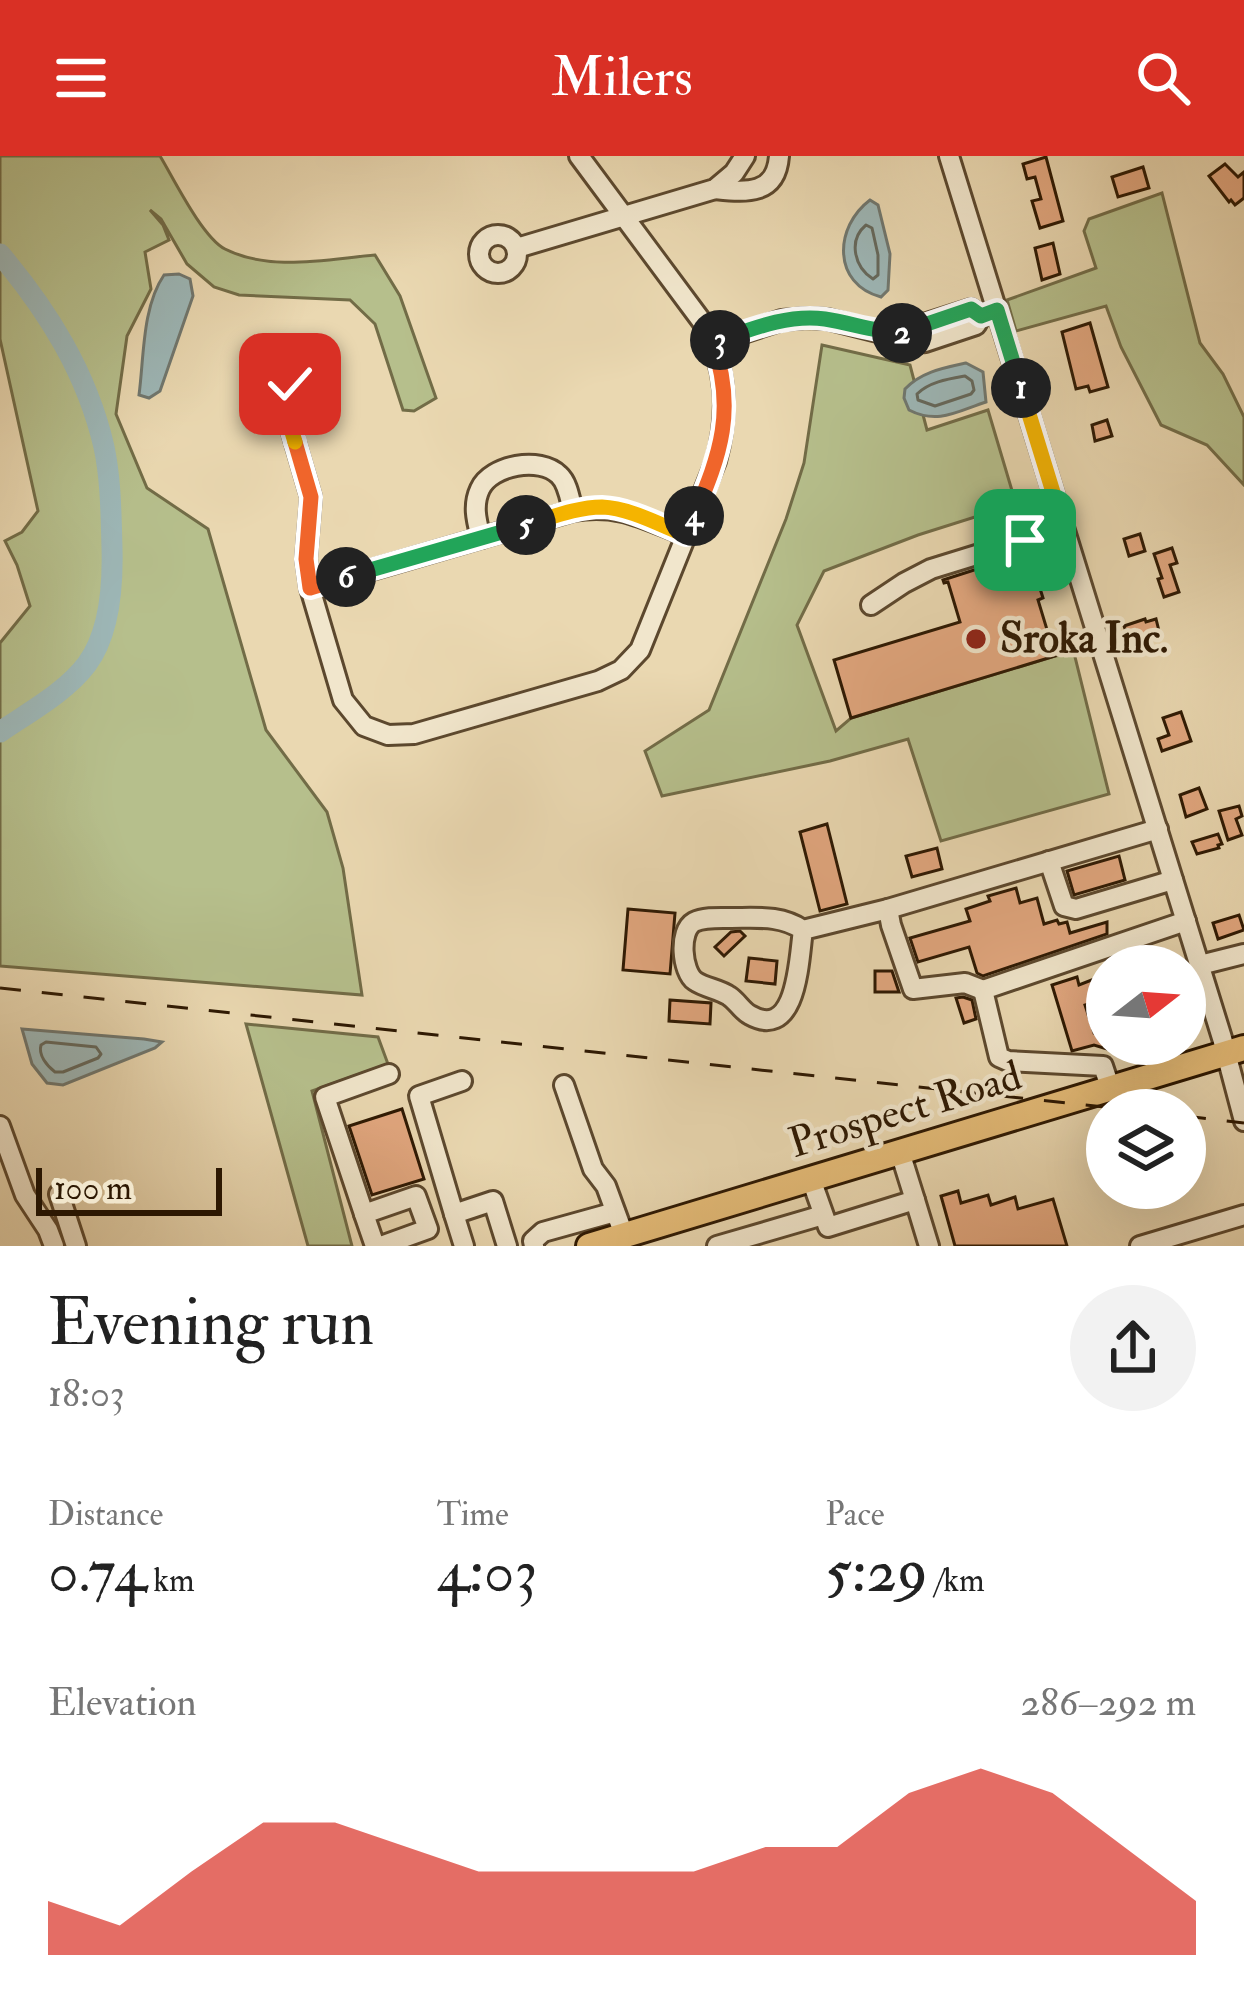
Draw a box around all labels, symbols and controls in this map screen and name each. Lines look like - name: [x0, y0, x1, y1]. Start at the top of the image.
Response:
- text: Milers: [551, 44, 693, 112]
- icon: menu: [48, 45, 114, 111]
- icon: search: [1130, 45, 1196, 111]
- pin: 2: [872, 303, 932, 363]
- pin: 3: [690, 310, 750, 370]
- text: 2: [894, 312, 910, 353]
- text: 3: [714, 319, 726, 360]
- pin: [239, 333, 341, 435]
- icon: check: [257, 351, 323, 417]
- pin: 1: [991, 358, 1051, 418]
- text: 1: [1015, 367, 1027, 408]
- pin: 4: [664, 486, 724, 546]
- pin: [974, 489, 1076, 591]
- pin: 5: [496, 495, 556, 555]
- text: 4: [685, 495, 703, 536]
- text: 5: [519, 504, 533, 545]
- icon: arrive: [992, 507, 1058, 573]
- pin: 6: [316, 547, 376, 607]
- text: 6: [338, 556, 354, 597]
- place label: Sroka Inc.: [1000, 613, 1168, 665]
- marker: Sroka Inc.: [963, 626, 989, 652]
- north arrow: [1086, 945, 1206, 1065]
- map controls: [1086, 945, 1206, 1209]
- street label: Prospect Road: [782, 1050, 1028, 1170]
- button: layers: [1086, 1089, 1206, 1209]
- scale bar: [36, 1162, 222, 1215]
- text: 100 m: [54, 1168, 132, 1209]
- text: Evening run: [48, 1282, 374, 1365]
- button: share: [1070, 1285, 1196, 1411]
- text: 18:03: [48, 1369, 125, 1418]
- text: Distance: [48, 1494, 163, 1535]
- text: Time: [437, 1494, 509, 1535]
- text: Pace: [825, 1494, 885, 1535]
- text: 0.74: [48, 1535, 146, 1610]
- text: 4:03: [437, 1535, 538, 1610]
- text: 5:29: [825, 1535, 928, 1610]
- text: km: [146, 1560, 195, 1601]
- text: /km: [928, 1560, 985, 1601]
- text: Elevation: [48, 1678, 197, 1727]
- text: 286–292 m: [1021, 1678, 1196, 1727]

